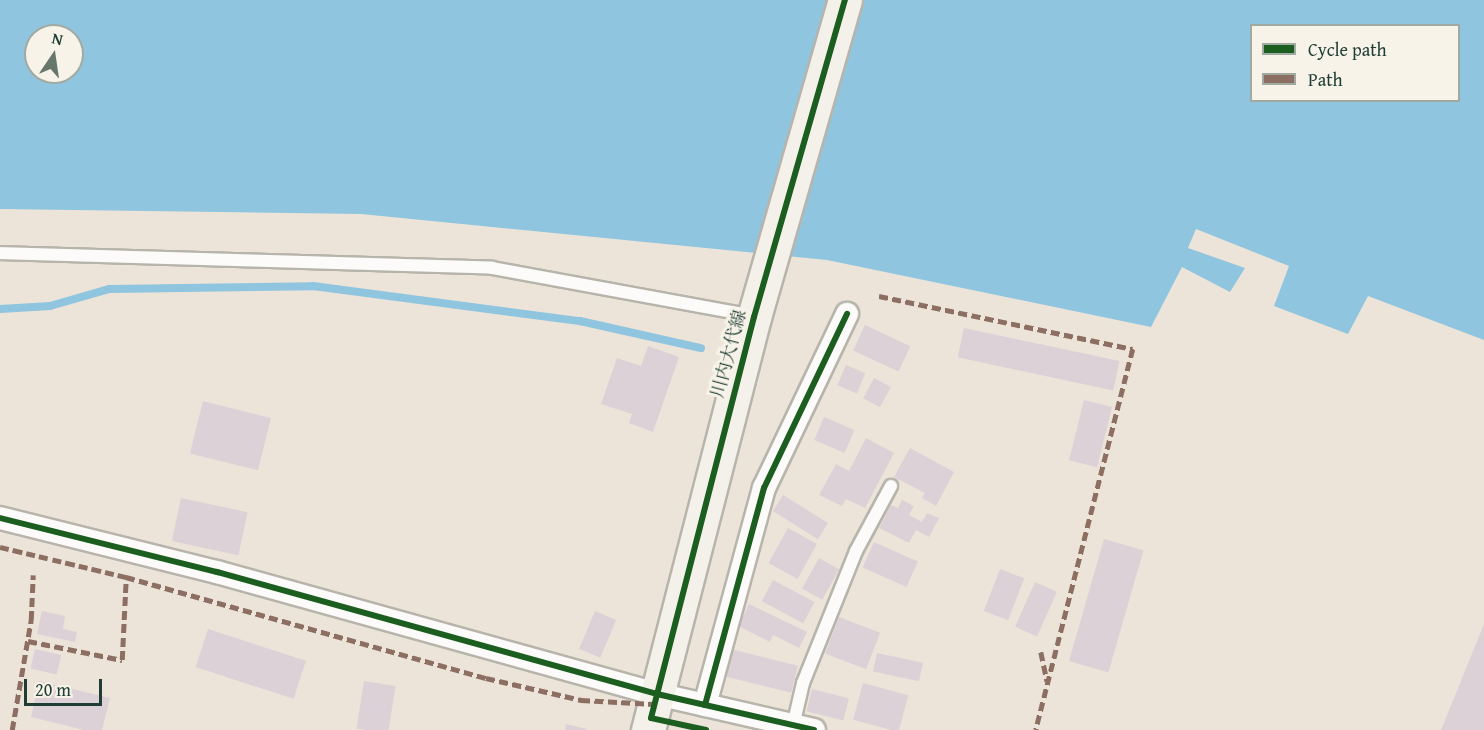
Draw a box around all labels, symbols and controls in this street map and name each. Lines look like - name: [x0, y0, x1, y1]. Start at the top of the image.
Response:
- north arrow: [24, 24, 84, 84]
- legend: [1250, 24, 1460, 102]
- text: N: [50, 26, 66, 51]
- text: Cycle path: [1308, 36, 1387, 63]
- text: Path: [1308, 66, 1343, 93]
- street label: 川内大代線: [707, 308, 751, 400]
- scale bar: [27, 667, 105, 705]
- text: 20 m: [35, 676, 71, 703]

